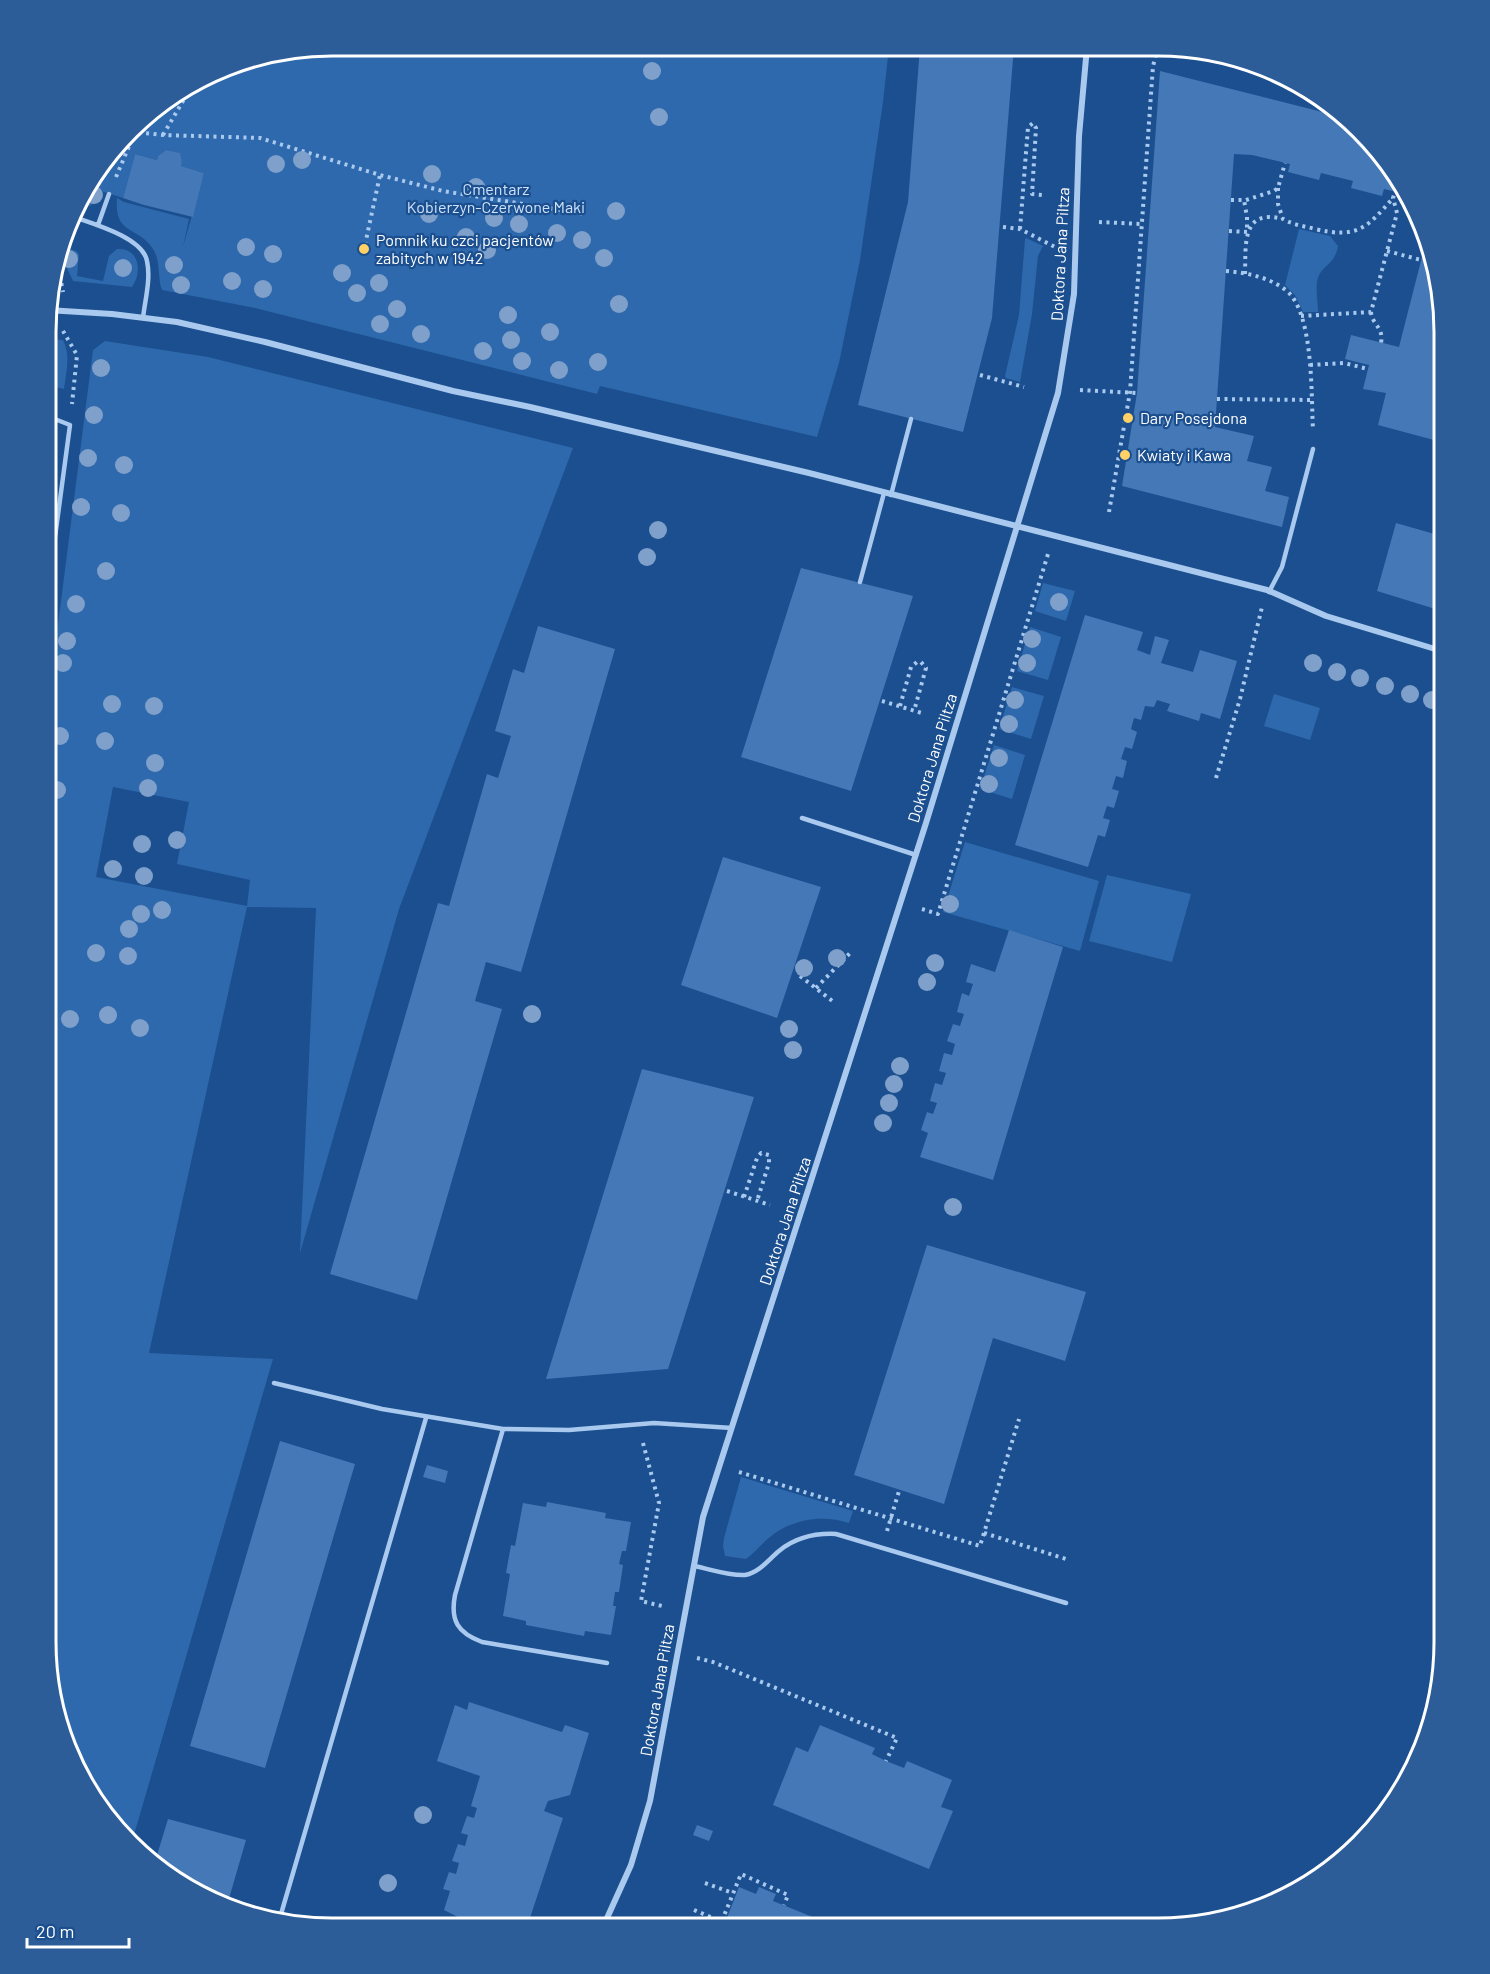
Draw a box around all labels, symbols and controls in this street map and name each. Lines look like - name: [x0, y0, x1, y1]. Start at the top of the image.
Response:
- park label: Cmentarz Kobierzyn-Czerwone Maki: [407, 179, 585, 216]
- street label: Doktora Jana Piltza: [1047, 187, 1072, 321]
- place label: Pomnik ku czci pacjentów zabitych w 1942: [376, 230, 554, 267]
- marker: Pomnik ku czci pacjentów zabitych w 1942: [357, 242, 371, 256]
- place label: Dary Posejdona: [1140, 408, 1247, 427]
- marker: Dary Posejdona: [1121, 411, 1135, 425]
- place label: Kwiaty i Kawa: [1137, 445, 1231, 464]
- marker: Kwiaty i Kawa: [1118, 448, 1132, 462]
- street label: Doktora Jana Piltza: [903, 691, 960, 825]
- street label: Doktora Jana Piltza: [755, 1154, 814, 1287]
- street label: Doktora Jana Piltza: [636, 1622, 677, 1757]
- scale bar: [27, 1911, 129, 1949]
- text: 20 m: [36, 1920, 74, 1942]

